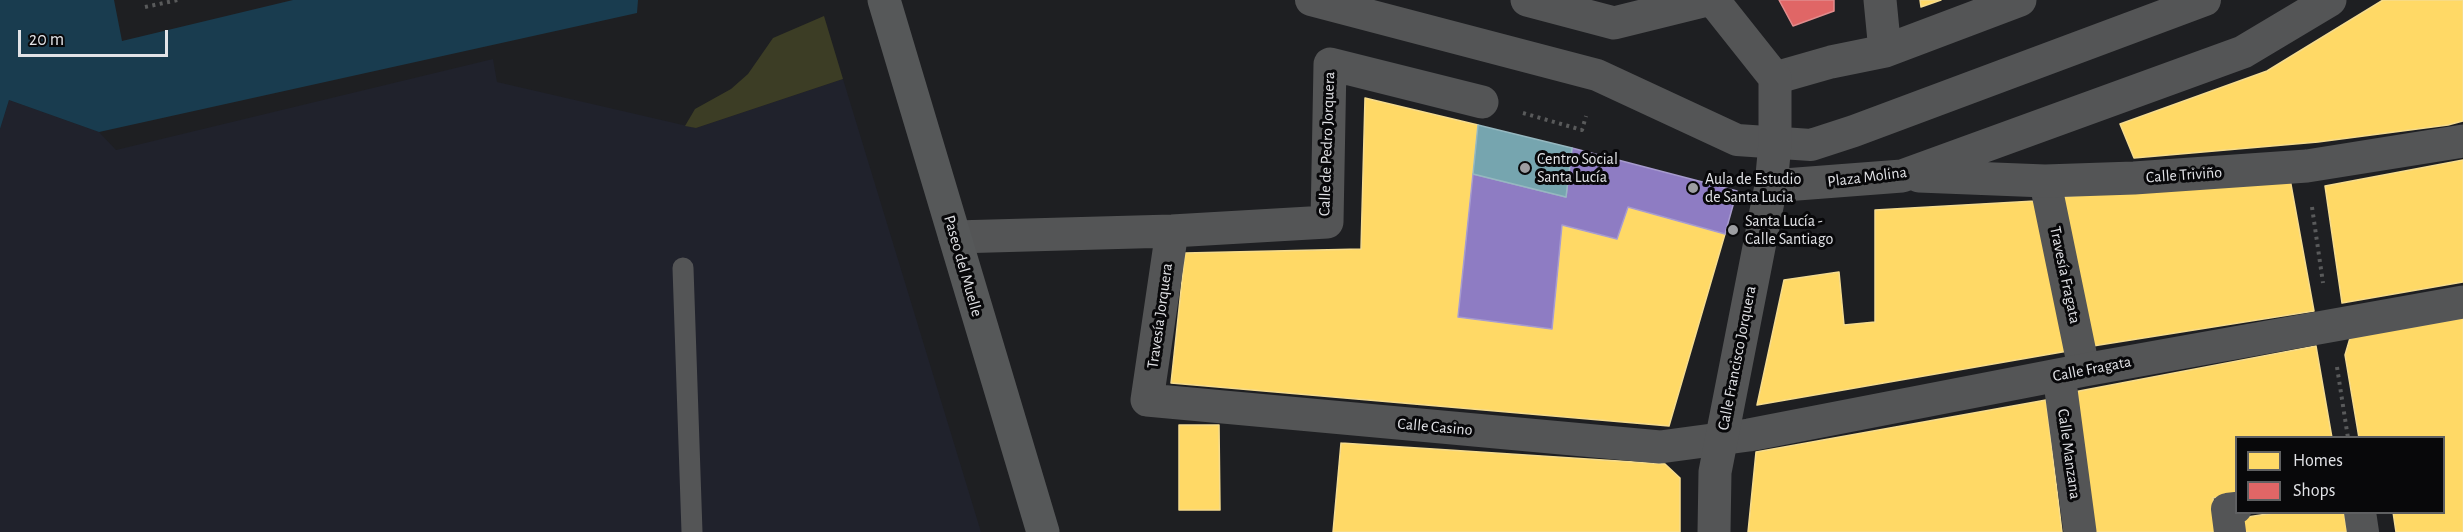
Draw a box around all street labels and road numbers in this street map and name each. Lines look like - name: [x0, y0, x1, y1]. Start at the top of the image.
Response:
- street label: Calle de Pedro Jorquera: [1315, 71, 1339, 217]
- street label: Plaza Molina: [1826, 163, 1908, 191]
- street label: Calle Triviño: [2145, 163, 2223, 187]
- street label: Paseo del Muelle: [939, 213, 987, 319]
- street label: Travesía Fragata: [2045, 225, 2085, 325]
- street label: Travesía Jorquera: [1143, 262, 1177, 370]
- street label: Calle Francisco Jorquera: [1714, 284, 1760, 432]
- street label: Calle Fragata: [2051, 352, 2133, 386]
- street label: Calle Manzana: [2053, 408, 2085, 500]
- street label: Calle Casino: [1397, 414, 1473, 440]

